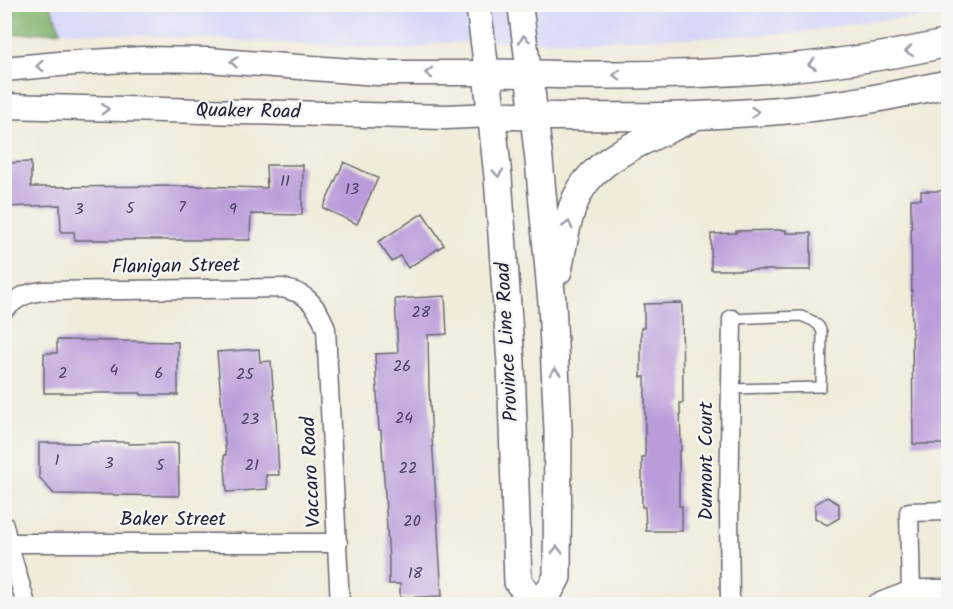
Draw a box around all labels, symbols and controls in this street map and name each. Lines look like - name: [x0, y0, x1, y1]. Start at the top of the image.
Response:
- one-way arrow: [519, 34, 531, 43]
- one-way arrow: [905, 44, 914, 56]
- one-way arrow: [230, 55, 239, 68]
- one-way arrow: [807, 57, 816, 70]
- one-way arrow: [35, 59, 44, 72]
- one-way arrow: [424, 67, 433, 79]
- one-way arrow: [613, 69, 622, 81]
- street label: Quaker Road: [195, 95, 302, 129]
- one-way arrow: [100, 102, 109, 115]
- one-way arrow: [751, 106, 760, 119]
- one-way arrow: [491, 168, 504, 177]
- house number: 11: [280, 169, 290, 194]
- house number: 13: [345, 177, 359, 202]
- house number: 7: [178, 195, 186, 220]
- house number: 5: [126, 196, 136, 221]
- house number: 3: [74, 197, 84, 222]
- house number: 9: [229, 197, 237, 222]
- one-way arrow: [561, 220, 573, 231]
- street label: Flanigan Street: [112, 250, 241, 284]
- street label: Province Line Road: [488, 260, 528, 423]
- house number: 28: [412, 300, 431, 325]
- house number: 26: [393, 354, 411, 379]
- house number: 4: [110, 358, 119, 383]
- house number: 2: [58, 361, 68, 386]
- house number: 6: [155, 361, 163, 386]
- house number: 25: [236, 362, 255, 387]
- one-way arrow: [549, 367, 562, 376]
- street label: Dumont Court: [691, 401, 723, 520]
- house number: 24: [395, 406, 413, 431]
- house number: 23: [241, 407, 259, 432]
- street label: Vaccaro Road: [293, 415, 331, 528]
- house number: 1: [54, 448, 60, 473]
- house number: 3: [104, 451, 114, 476]
- house number: 5: [156, 453, 166, 478]
- house number: 21: [245, 453, 259, 478]
- house number: 22: [399, 456, 417, 481]
- street label: Baker Street: [120, 504, 226, 536]
- house number: 20: [403, 509, 421, 534]
- one-way arrow: [551, 545, 563, 554]
- house number: 18: [408, 561, 423, 586]

